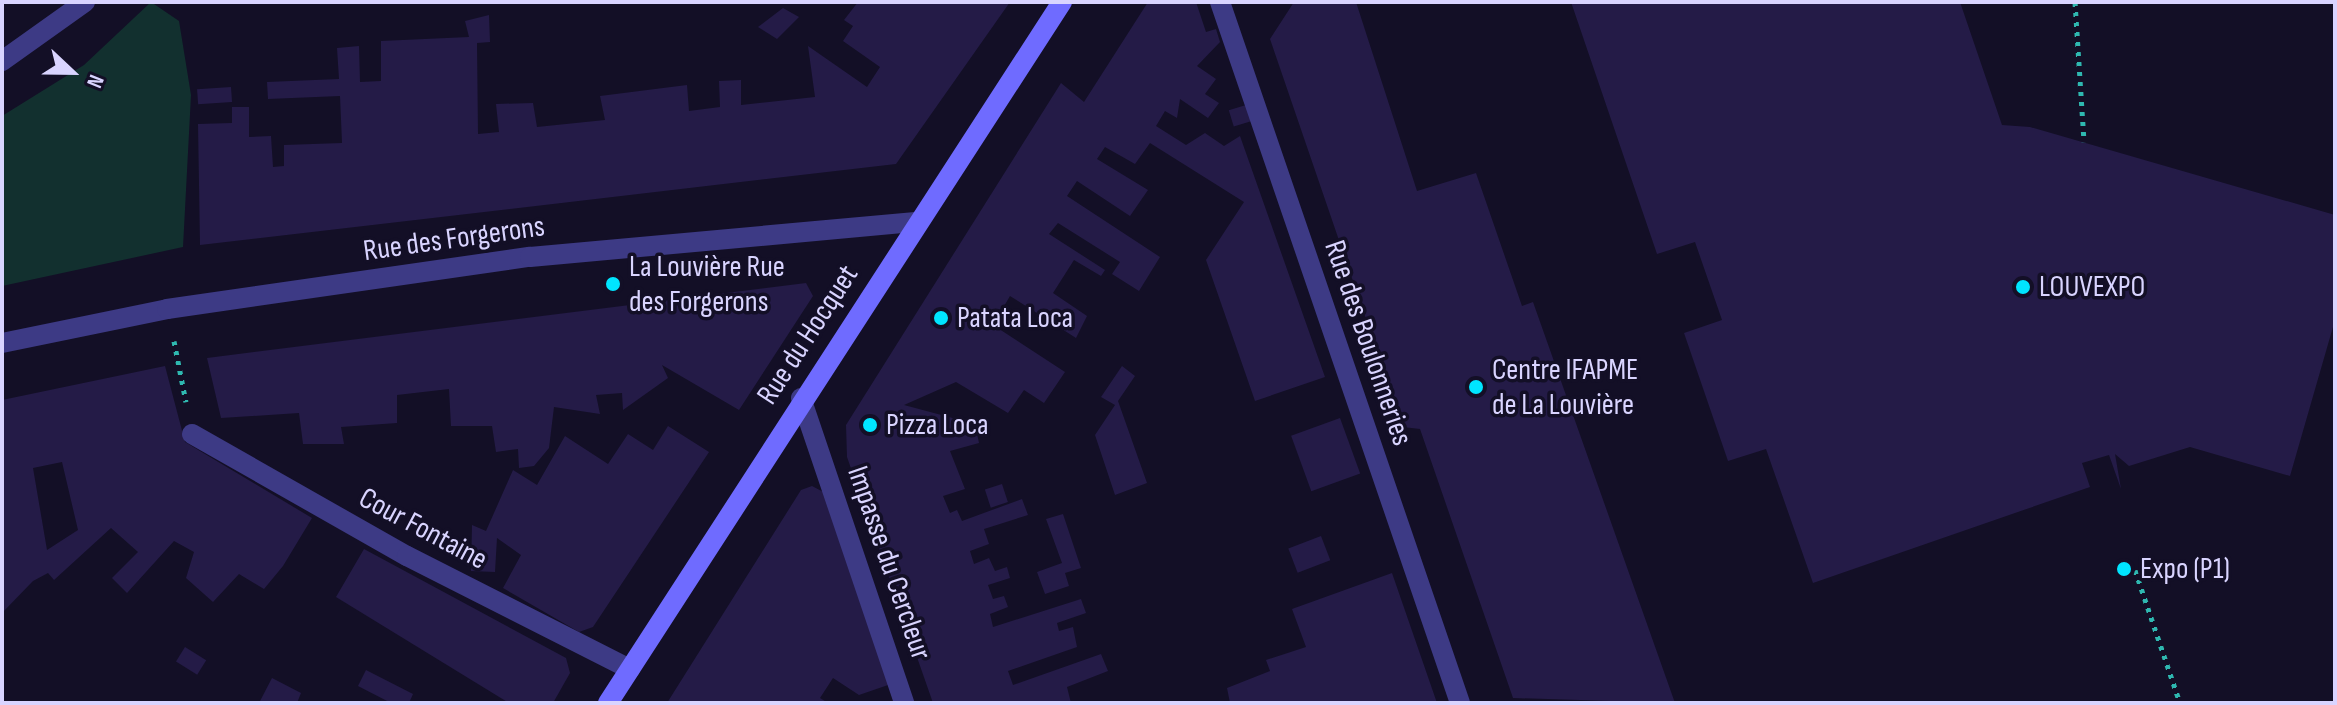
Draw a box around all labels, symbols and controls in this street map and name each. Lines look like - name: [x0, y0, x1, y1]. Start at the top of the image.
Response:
- north arrow: [32, 32, 112, 112]
- text: N: [80, 71, 109, 92]
- street label: Rue des Forgerons: [361, 208, 547, 270]
- street label: Rue des Boulonneries: [1316, 236, 1420, 450]
- place label: La Louvière Rue des Forgerons: [629, 249, 785, 320]
- street label: Rue du Hocquet: [750, 259, 866, 411]
- place label: LOUVEXPO: [2039, 269, 2145, 305]
- marker: La Louvière Rue des Forgerons: [604, 275, 622, 293]
- marker: LOUVEXPO: [2014, 278, 2032, 296]
- place label: Patata Loca: [957, 300, 1073, 336]
- marker: Patata Loca: [932, 309, 950, 327]
- place label: Centre IFAPME de La Louvière: [1492, 352, 1638, 422]
- marker: Centre IFAPME de La Louvière: [1467, 378, 1485, 396]
- place label: Pizza Loca: [886, 407, 988, 443]
- marker: Pizza Loca: [861, 416, 879, 434]
- street label: Impasse du Cercleur: [839, 461, 939, 665]
- street label: Cour Fontaine: [353, 480, 493, 578]
- place label: Expo (P1): [2140, 551, 2230, 587]
- marker: Expo (P1): [2115, 560, 2133, 578]

